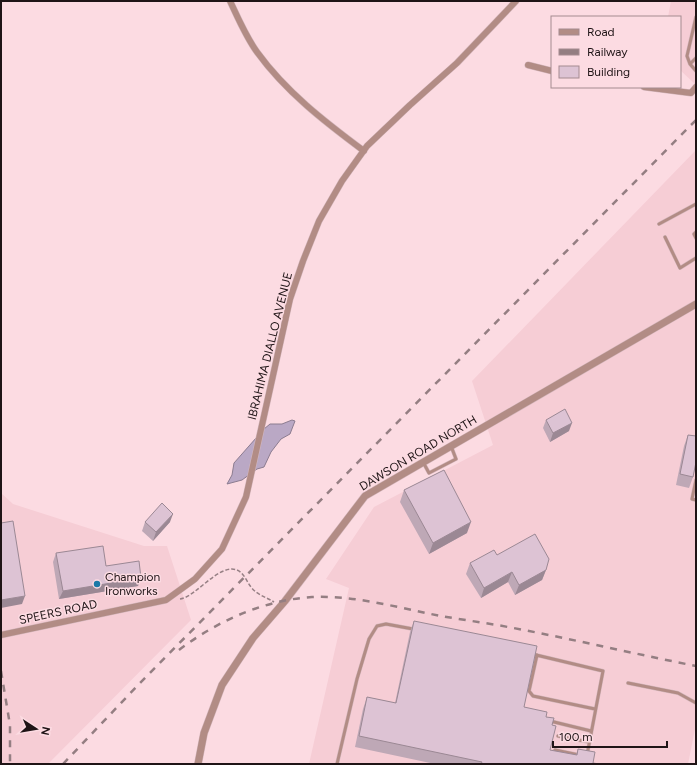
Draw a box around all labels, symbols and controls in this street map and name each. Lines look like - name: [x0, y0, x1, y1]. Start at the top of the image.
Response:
- legend: [551, 16, 681, 88]
- text: Road: [587, 25, 615, 39]
- text: Railway: [587, 45, 628, 59]
- text: Building: [587, 65, 630, 79]
- street label: IBRAHIMA DIALLO AVENUE: [245, 271, 295, 421]
- street label: DAWSON ROAD NORTH: [357, 412, 479, 494]
- place label: Champion Ironworks: [105, 570, 161, 598]
- marker: Champion Ironworks: [92, 579, 102, 589]
- street label: SPEERS ROAD: [18, 597, 98, 627]
- north arrow: [16, 709, 56, 749]
- scale bar: [553, 723, 667, 749]
- text: N: [38, 725, 53, 736]
- text: 100 m: [559, 730, 593, 744]

